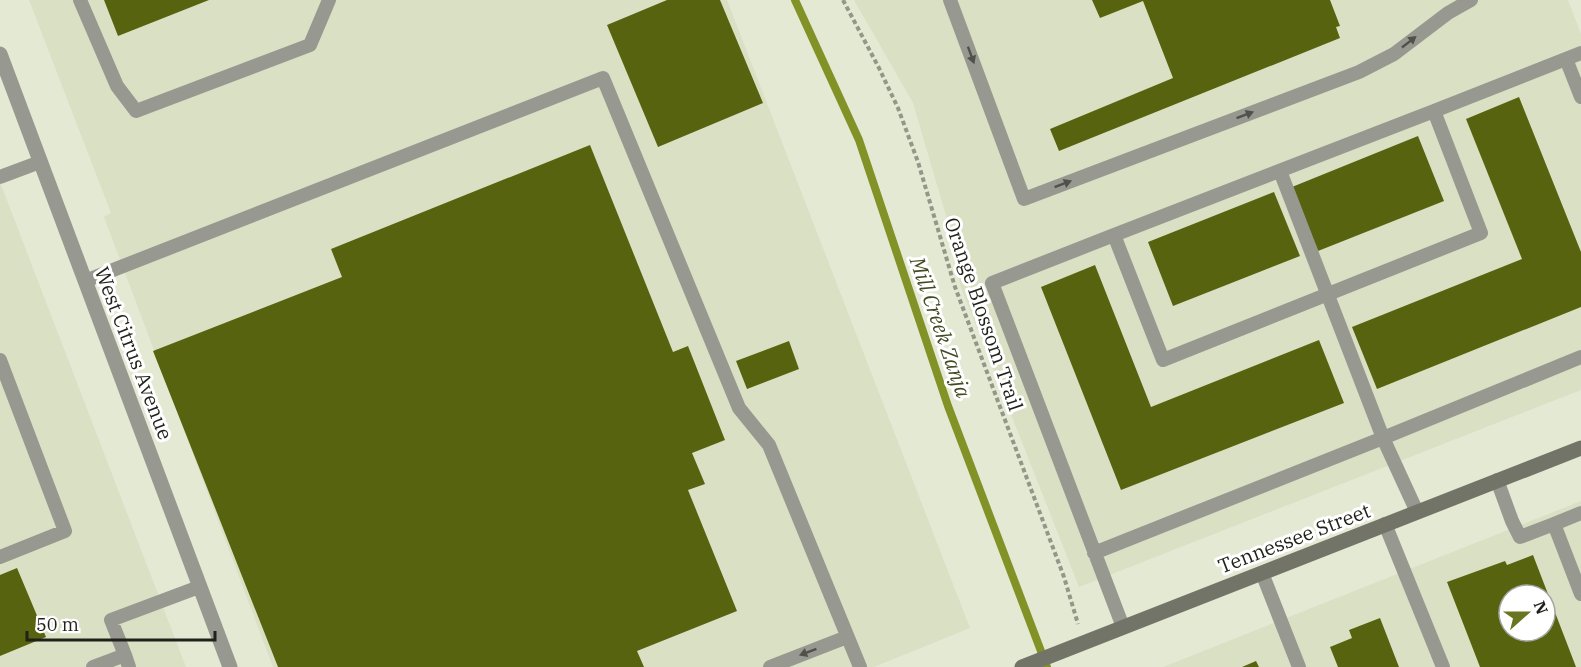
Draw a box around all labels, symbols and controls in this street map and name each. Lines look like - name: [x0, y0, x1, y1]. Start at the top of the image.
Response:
- one-way arrow: [1402, 37, 1417, 49]
- one-way arrow: [966, 46, 976, 64]
- one-way arrow: [1237, 110, 1255, 120]
- one-way arrow: [1054, 179, 1072, 189]
- street label: Orange Blossom Trail: [938, 214, 1030, 414]
- water label: Mill Creek Zanja: [903, 252, 978, 402]
- street label: West Citrus Avenue: [89, 263, 179, 443]
- street label: Tennessee Street: [1214, 497, 1374, 579]
- north arrow: [1497, 583, 1557, 643]
- text: N: [1529, 598, 1553, 617]
- scale bar: [27, 604, 214, 642]
- text: 50 m: [36, 613, 79, 636]
- one-way arrow: [799, 647, 817, 657]

